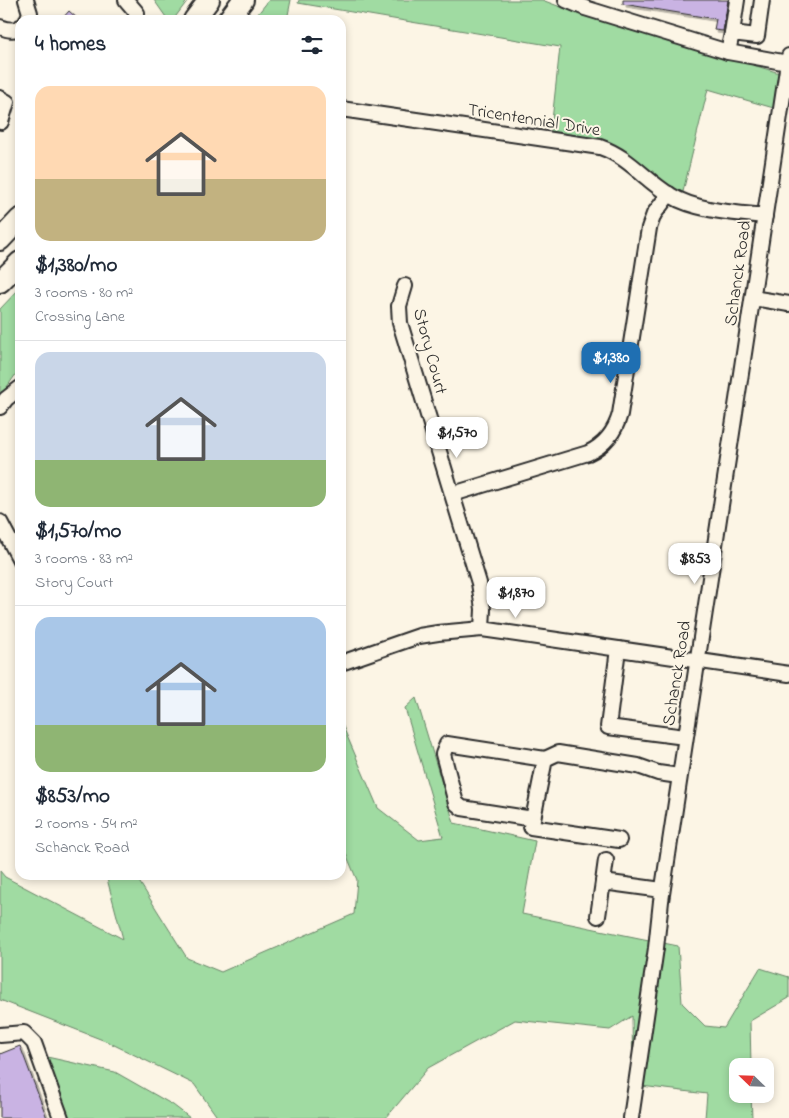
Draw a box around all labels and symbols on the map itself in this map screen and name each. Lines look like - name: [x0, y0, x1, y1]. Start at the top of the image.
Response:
- street label: Tricentennial Drive: [465, 98, 603, 144]
- street label: Schanck Road: [719, 219, 759, 328]
- street label: Story Court: [405, 306, 453, 397]
- pin: $1,380: [570, 342, 652, 384]
- pin: $1,570: [416, 416, 498, 459]
- pin: $853: [665, 542, 725, 585]
- pin: $1,870: [475, 576, 557, 619]
- street label: Schanck Road: [657, 619, 699, 728]
- north arrow: [729, 1058, 774, 1102]

